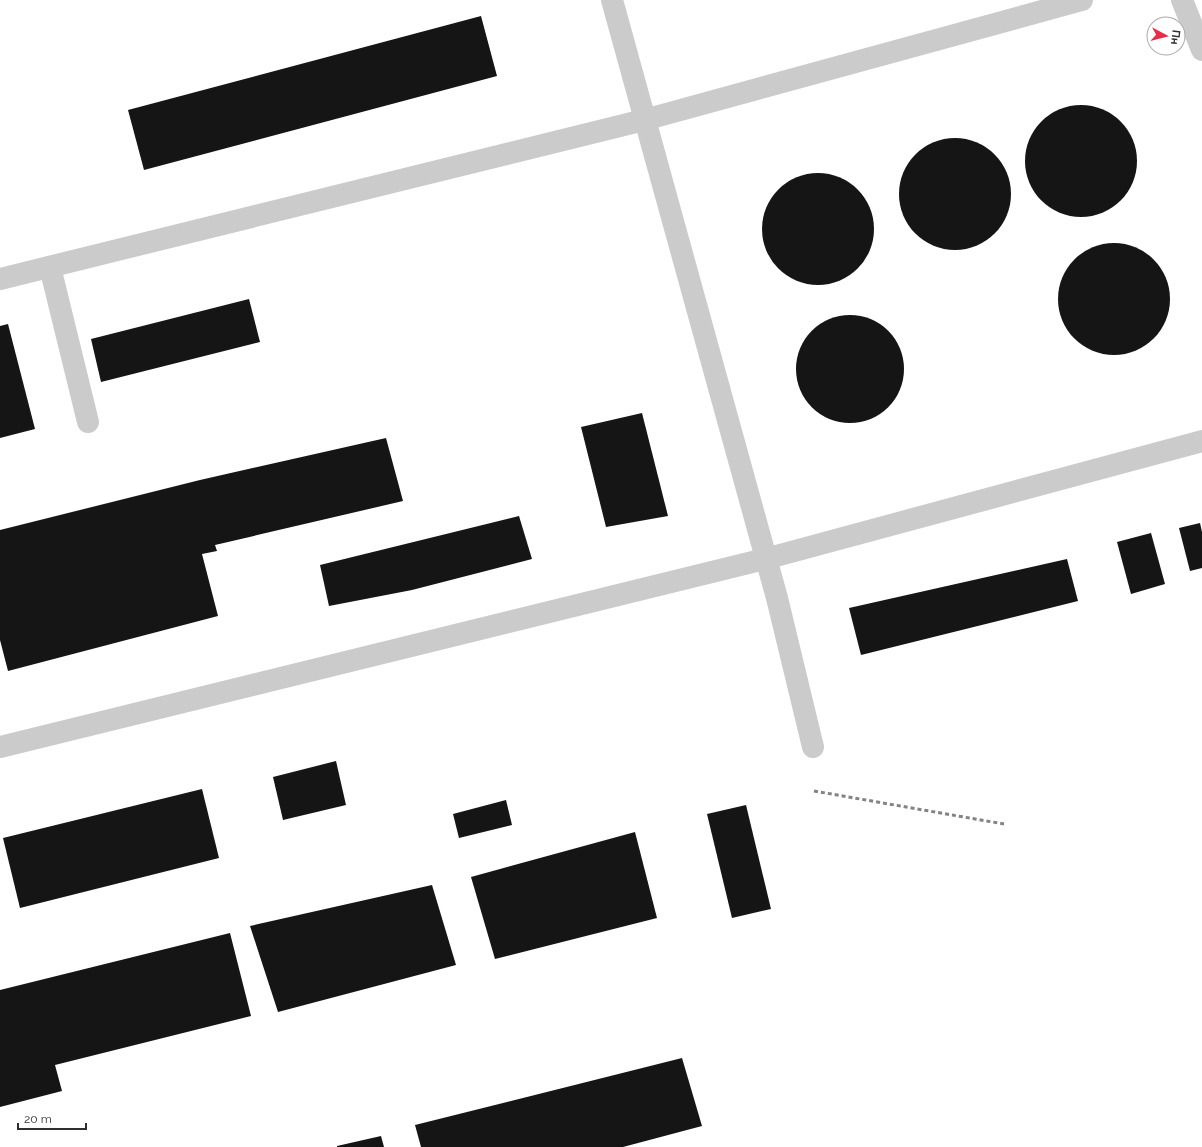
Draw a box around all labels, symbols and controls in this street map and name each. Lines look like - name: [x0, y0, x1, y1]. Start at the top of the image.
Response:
- north arrow: [1146, 16, 1186, 56]
- text: Пн: [1168, 29, 1183, 45]
- scale bar: [18, 1105, 86, 1131]
- text: 20 m: [24, 1112, 52, 1126]

